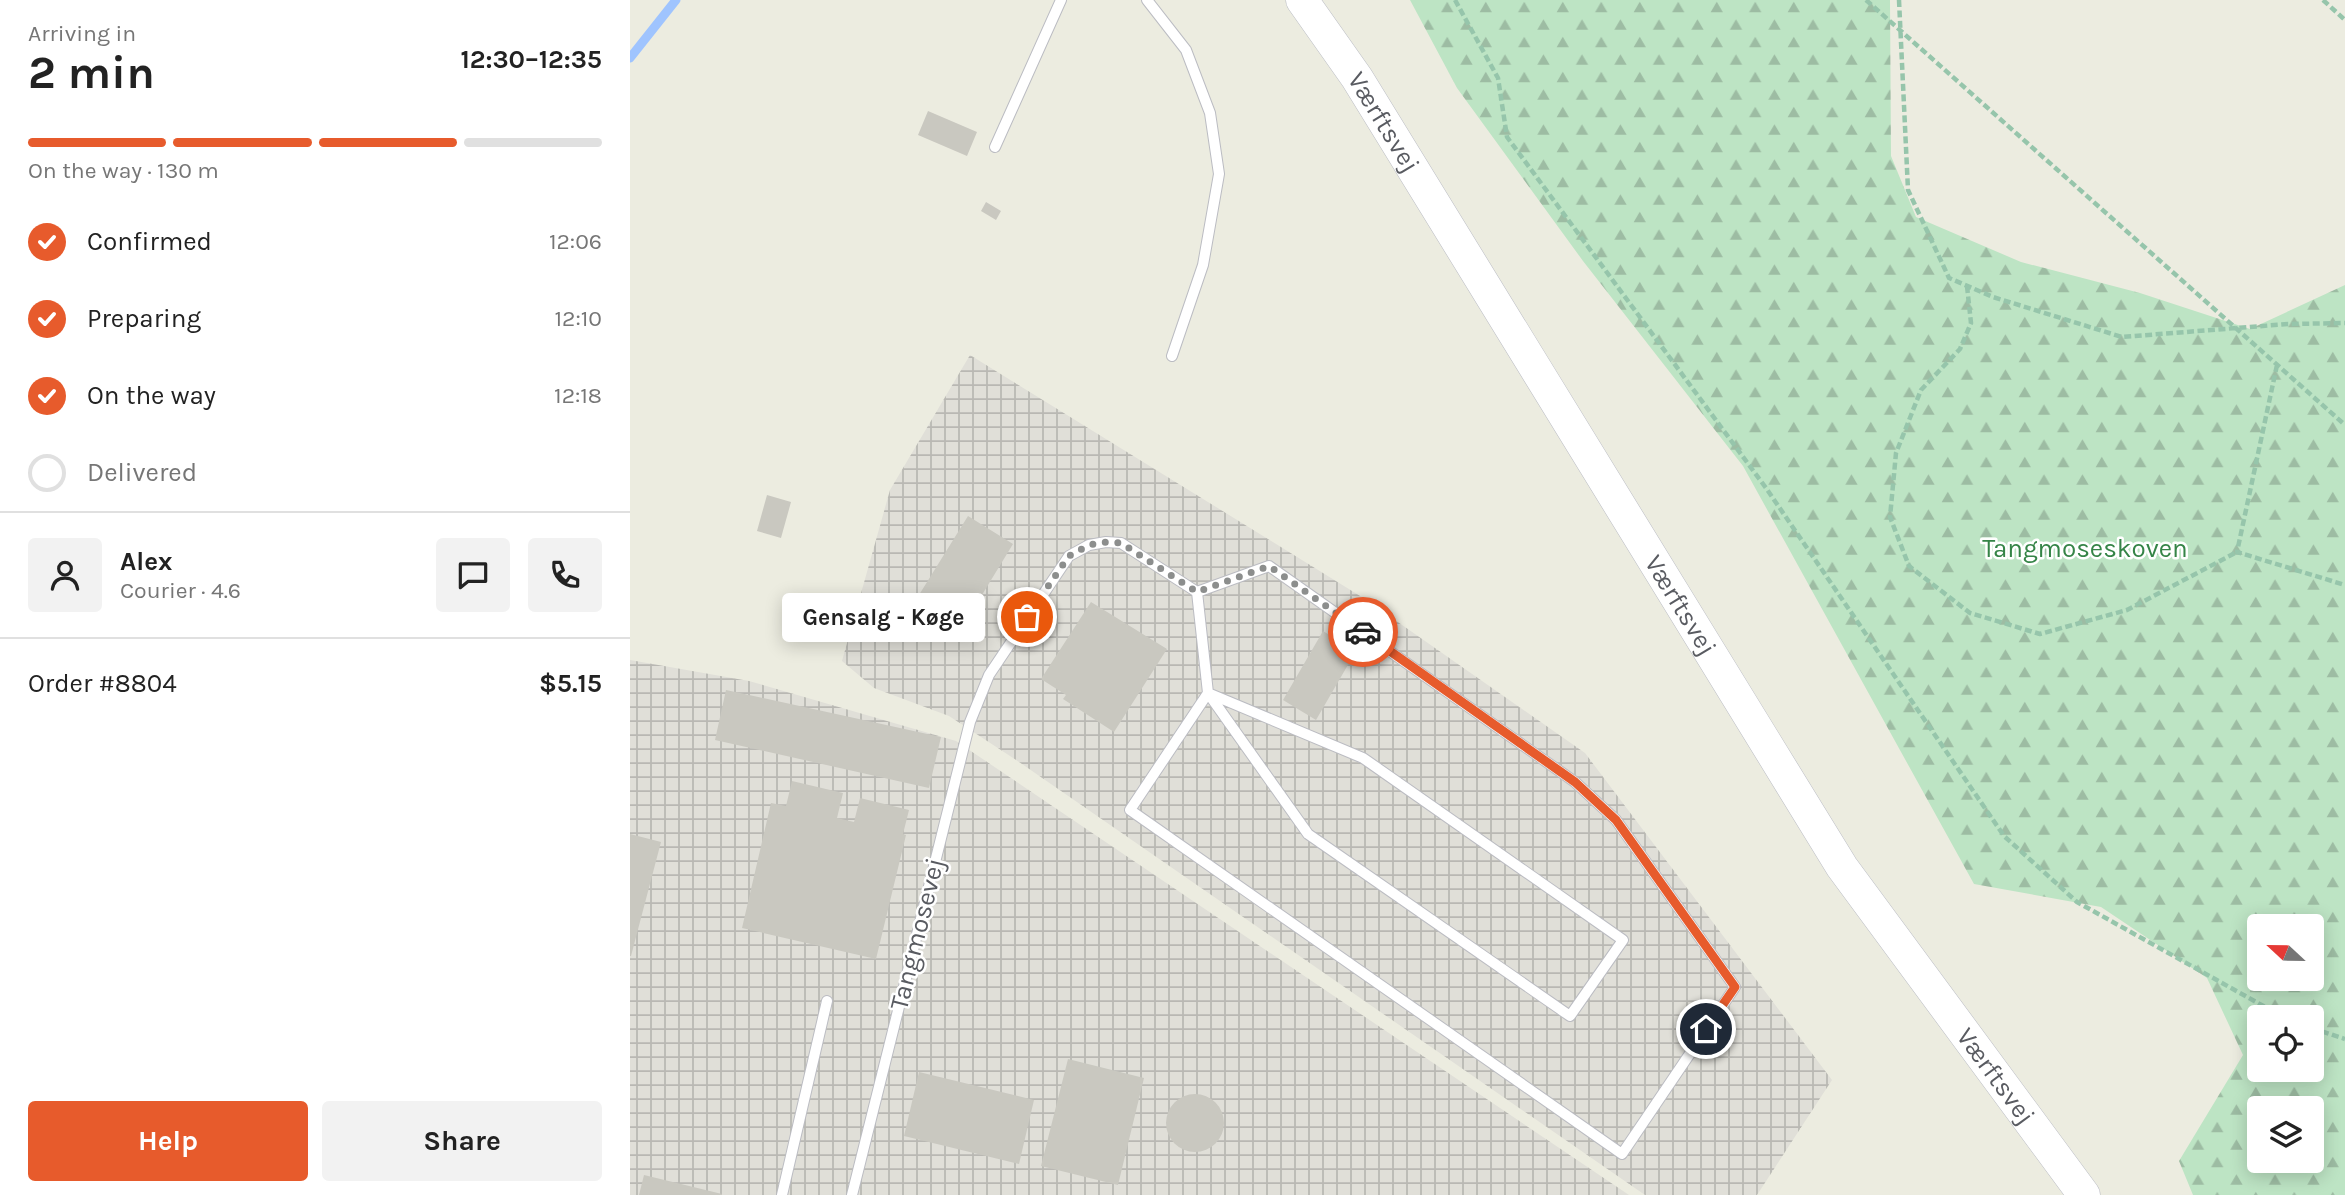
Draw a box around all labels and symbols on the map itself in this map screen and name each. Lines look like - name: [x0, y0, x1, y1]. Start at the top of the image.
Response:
- street label: Værftsvej: [1341, 66, 1427, 178]
- park label: Tangmoseskoven: [1982, 533, 2188, 564]
- street label: Værftsvej: [1638, 549, 1724, 661]
- pin: [997, 587, 1057, 647]
- callout: Gensalg - Køge: [782, 592, 985, 642]
- courier: [1328, 597, 1398, 667]
- street label: Tangmosevej: [883, 855, 951, 1013]
- north arrow: [2247, 914, 2324, 990]
- pin: [1676, 999, 1736, 1059]
- street label: Værftsvej: [1950, 1021, 2042, 1130]

